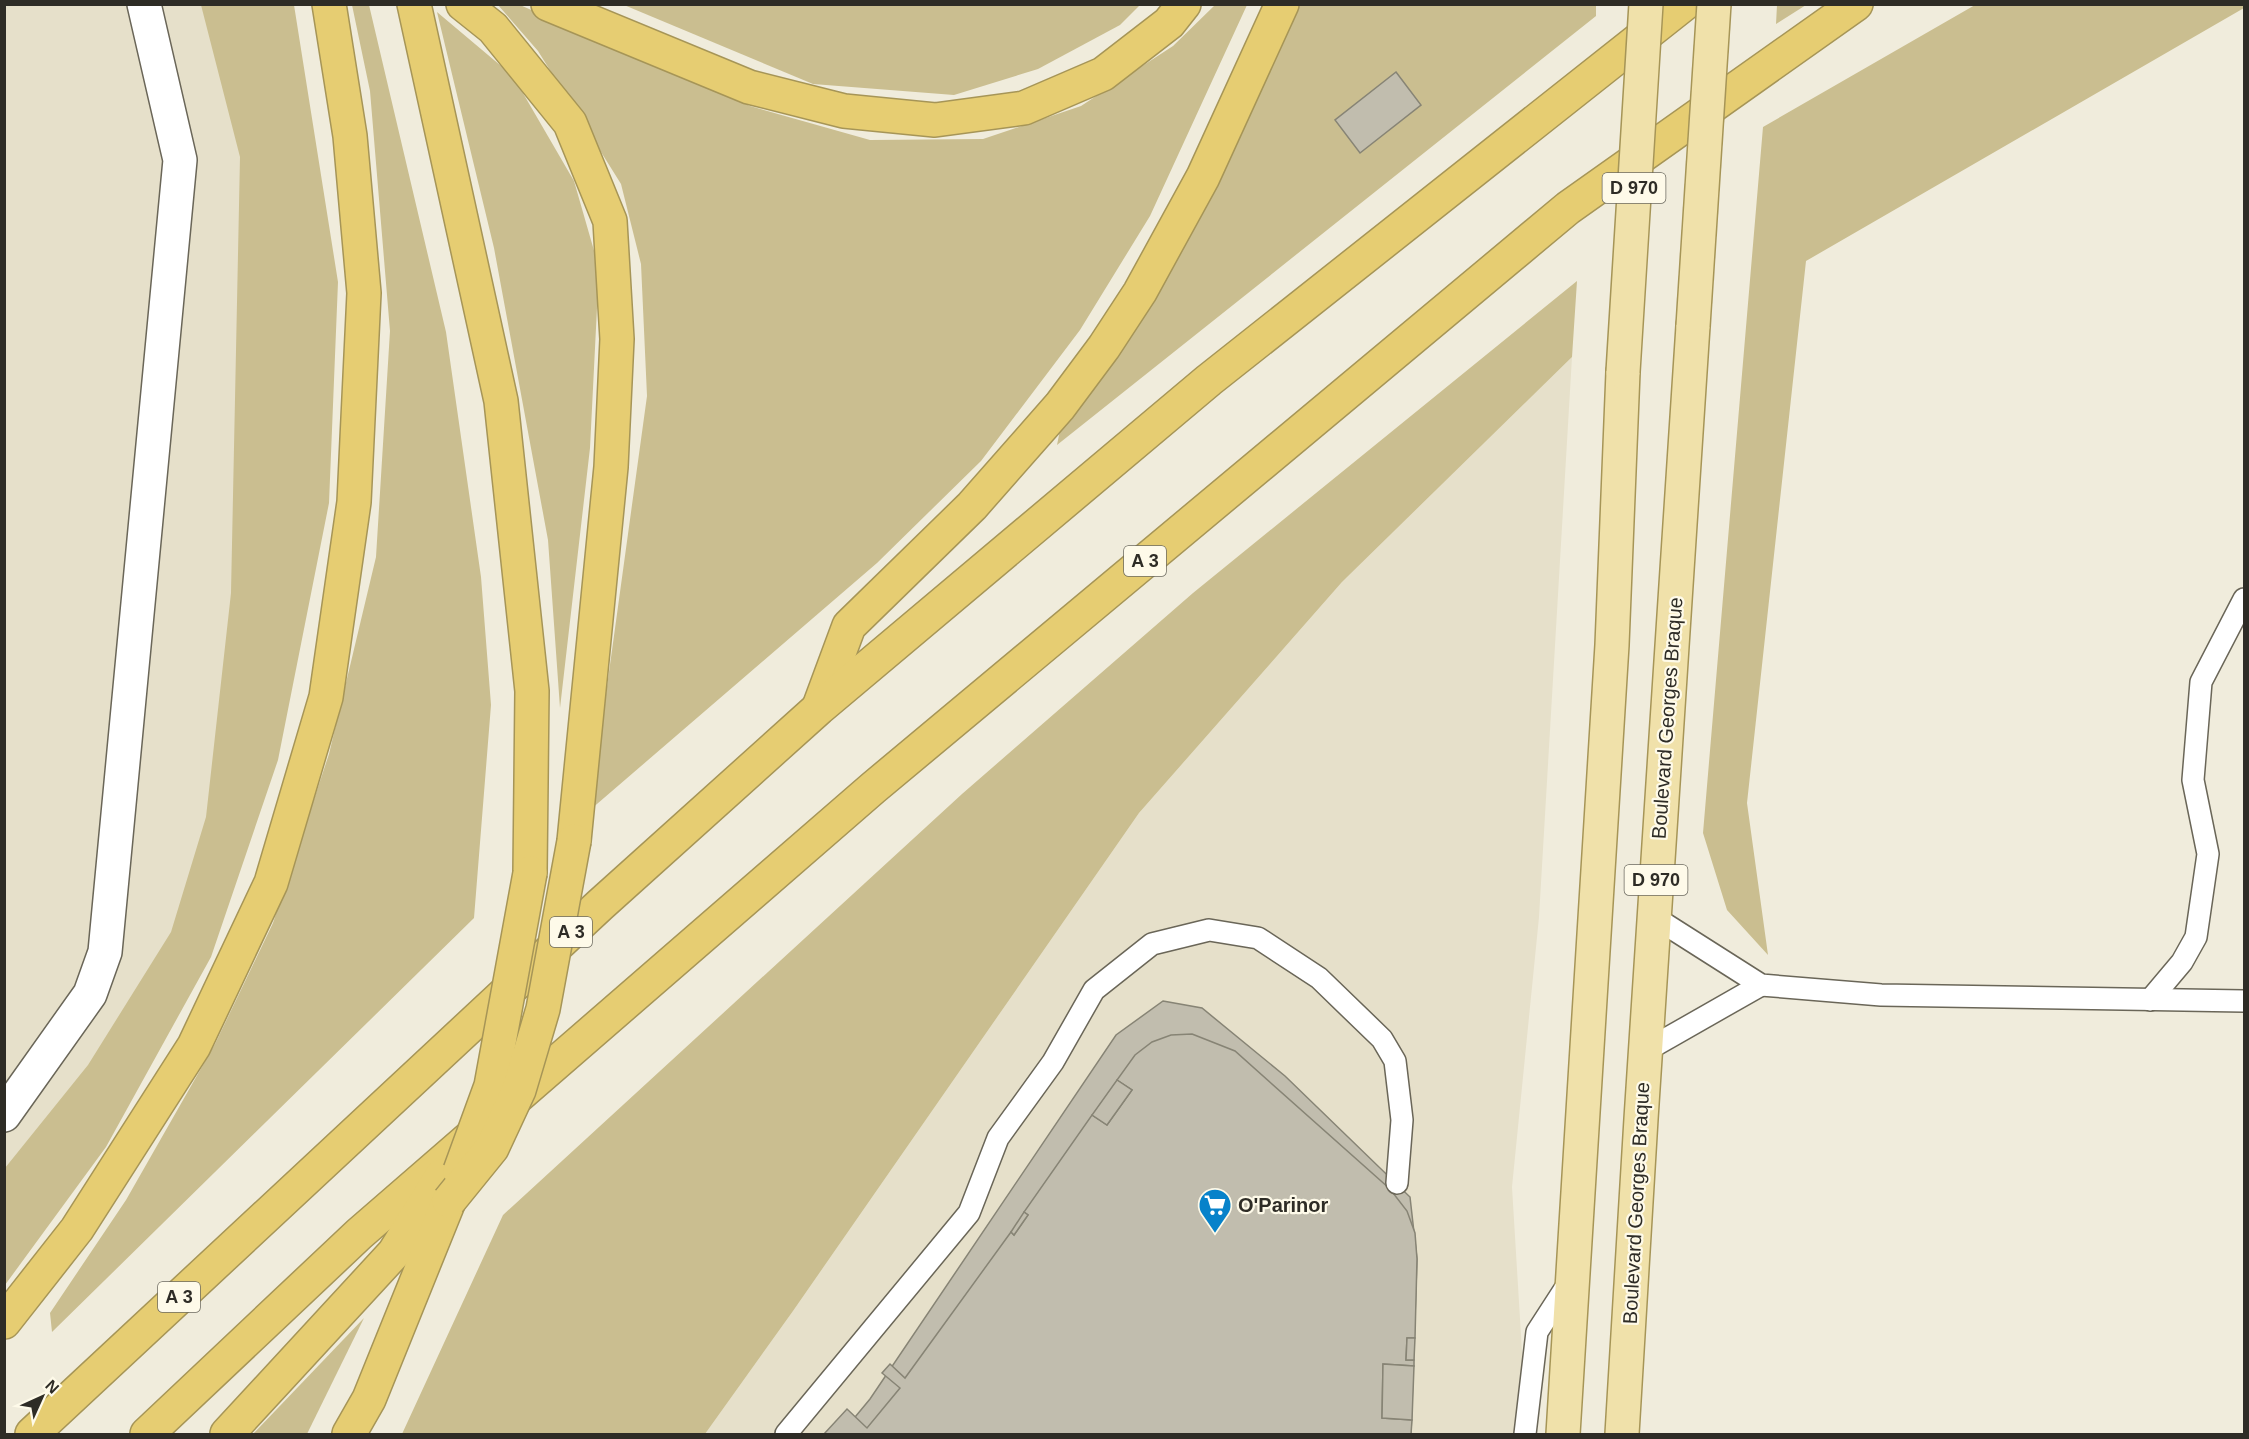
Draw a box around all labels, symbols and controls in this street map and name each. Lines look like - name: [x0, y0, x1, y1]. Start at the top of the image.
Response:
- road number: D 970: [1602, 173, 1666, 203]
- road number: A 3: [1124, 546, 1166, 576]
- street label: Boulevard Georges Braque: [1648, 596, 1686, 840]
- road number: D 970: [1624, 865, 1688, 895]
- road number: A 3: [550, 917, 592, 947]
- street label: Boulevard Georges Braque: [1619, 1081, 1653, 1325]
- supermarket icon: O'Parinor: [1197, 1187, 1233, 1234]
- place label: O'Parinor: [1238, 1194, 1329, 1216]
- road number: A 3: [158, 1282, 200, 1312]
- north arrow: [12, 1367, 72, 1427]
- text: N: [42, 1377, 62, 1397]

